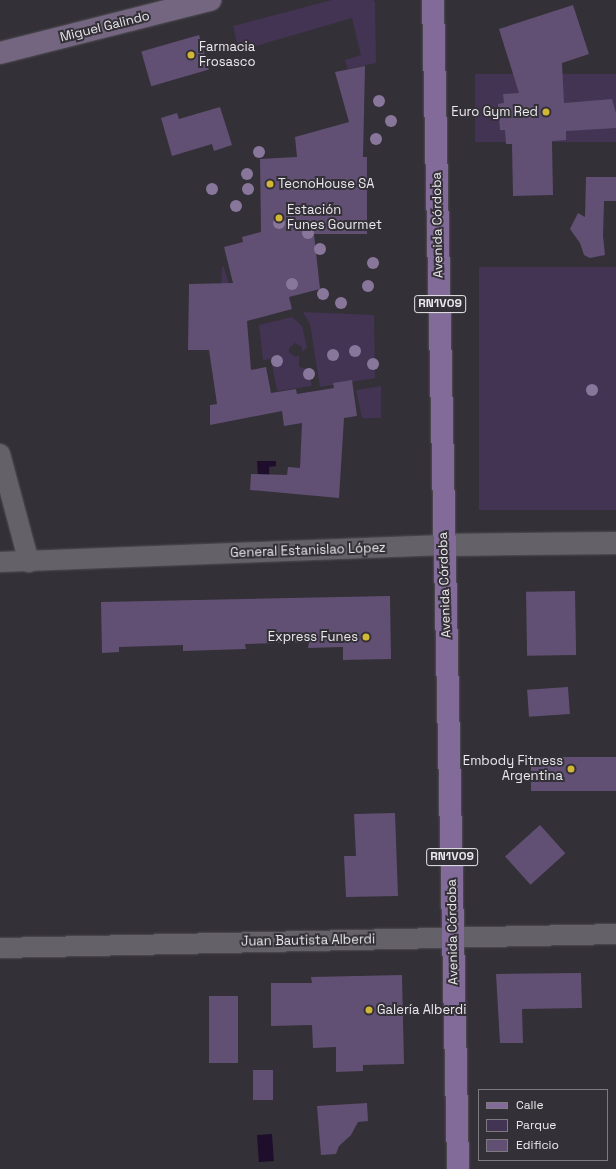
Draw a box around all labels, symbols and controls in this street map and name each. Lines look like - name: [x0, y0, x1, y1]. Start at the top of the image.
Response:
- street label: Miguel Galindo: [59, 8, 151, 46]
- place label: Farmacia Frosasco: [199, 40, 256, 71]
- marker: Farmacia Frosasco: [186, 50, 196, 60]
- place label: Euro Gym Red: [451, 104, 538, 120]
- marker: Euro Gym Red: [541, 107, 551, 117]
- street label: Avenida Córdoba: [429, 172, 447, 278]
- place label: TecnoHouse SA: [278, 176, 374, 192]
- marker: TecnoHouse SA: [265, 179, 275, 189]
- place label: Estación Funes Gourmet: [287, 203, 382, 234]
- marker: Estación Funes Gourmet: [274, 213, 284, 223]
- road number: RN1V09: [414, 294, 466, 314]
- street label: Avenida Córdoba: [435, 532, 455, 638]
- street label: General Estanislao López: [230, 540, 386, 562]
- place label: Express Funes: [268, 629, 358, 645]
- marker: Express Funes: [361, 632, 371, 642]
- place label: Embody Fitness Argentina: [463, 754, 563, 785]
- marker: Embody Fitness Argentina: [566, 764, 576, 774]
- road number: RN1V09: [426, 847, 478, 867]
- street label: Avenida Córdoba: [444, 879, 462, 985]
- street label: Juan Bautista Alberdi: [241, 932, 375, 950]
- place label: Galería Alberdi: [377, 1002, 467, 1018]
- marker: Galería Alberdi: [364, 1005, 374, 1015]
- legend: [478, 1089, 608, 1161]
- text: Calle: [516, 1097, 544, 1113]
- text: Parque: [516, 1117, 556, 1133]
- text: Edificio: [516, 1137, 559, 1153]

